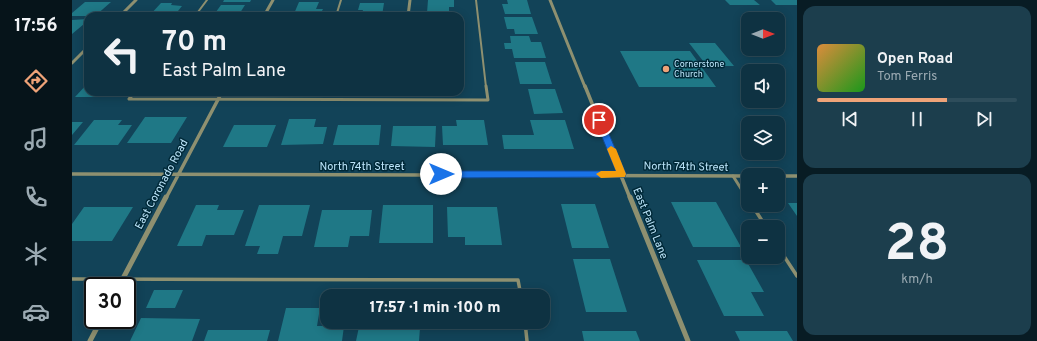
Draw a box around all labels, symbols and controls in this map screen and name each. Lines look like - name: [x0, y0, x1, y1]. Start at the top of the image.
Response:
- north arrow: [741, 12, 785, 56]
- map controls: [741, 12, 785, 264]
- text: 17:56: [14, 15, 58, 38]
- text: 70 m: [162, 25, 227, 61]
- icon: left: [96, 28, 148, 80]
- text: Open Road: [877, 50, 953, 69]
- place label: Cornerstone Church: [674, 59, 724, 80]
- text: East Palm Lane: [162, 60, 286, 83]
- marker: Cornerstone Church: [661, 64, 671, 74]
- button: sound: [741, 64, 785, 108]
- icon: directions: [22, 67, 50, 95]
- text: Tom Ferris: [877, 69, 937, 85]
- pin: [582, 103, 616, 137]
- icon: previous: [839, 108, 861, 130]
- icon: pause: [906, 108, 928, 130]
- icon: next: [973, 108, 995, 130]
- icon: arrive: [588, 109, 610, 131]
- button: layers: [741, 116, 785, 160]
- icon: music: [22, 125, 50, 153]
- street label: East Coronado Road: [132, 137, 192, 232]
- position arrow: [420, 153, 462, 195]
- street label: North 74th Street: [643, 159, 729, 175]
- street label: North 74th Street: [319, 160, 405, 174]
- button: +: [741, 168, 785, 212]
- icon: phone: [22, 183, 50, 211]
- street label: East Palm Lane: [629, 186, 671, 261]
- text: 28: [885, 213, 949, 279]
- button: −: [741, 220, 785, 264]
- icon: climate: [22, 240, 50, 268]
- text: km/h: [901, 272, 933, 288]
- speed limit sign: 30: [84, 277, 136, 329]
- icon: car: [22, 298, 50, 326]
- text: 17:57 · 1 min · 100 m: [370, 299, 500, 318]

